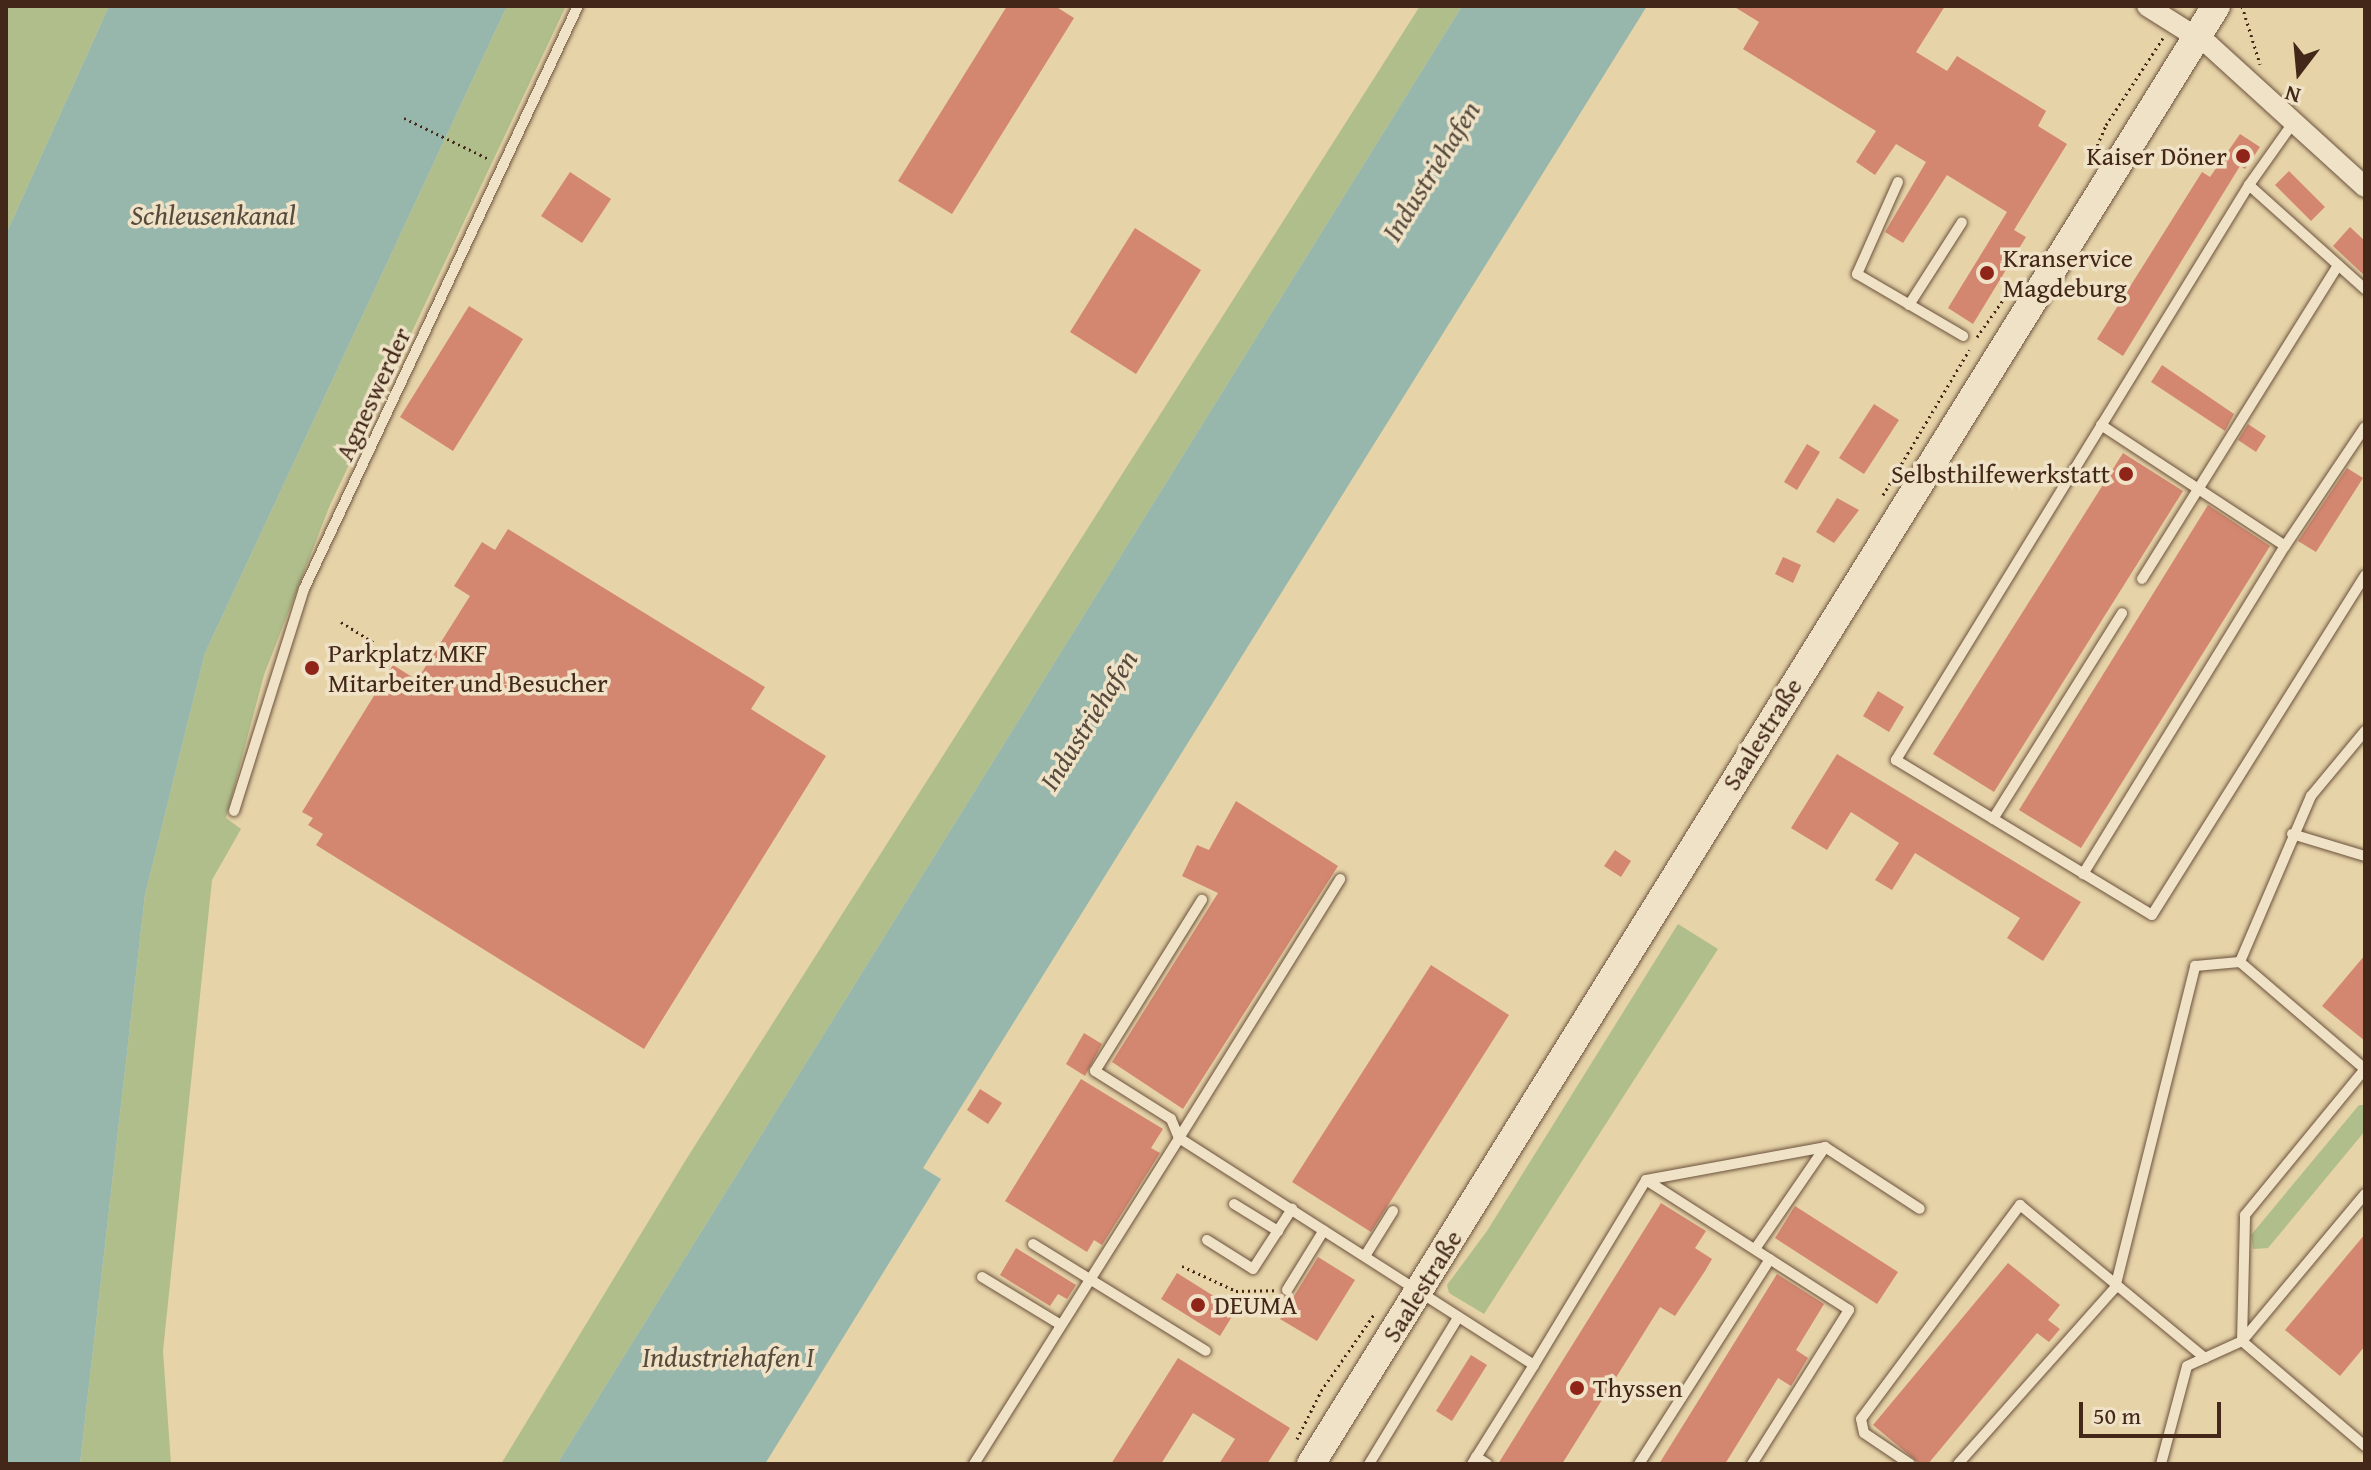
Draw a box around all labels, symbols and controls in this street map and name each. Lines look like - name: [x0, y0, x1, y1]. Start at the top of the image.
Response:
- north arrow: [2259, 32, 2339, 112]
- text: N: [2281, 78, 2304, 112]
- water label: Industriehafen: [1375, 95, 1487, 247]
- place label: Kaiser Döner: [2086, 140, 2227, 172]
- marker: Kaiser Döner: [2234, 147, 2252, 165]
- water label: Schleusenkanal: [130, 198, 296, 232]
- place label: Kranservice Magdeburg: [2003, 242, 2133, 304]
- marker: Kranservice Magdeburg: [1978, 264, 1996, 282]
- street label: Agneswerder: [329, 323, 417, 465]
- place label: Selbsthilfewerkstatt: [1891, 458, 2110, 490]
- marker: Selbsthilfewerkstatt: [2117, 465, 2135, 483]
- place label: Parkplatz MKF Mitarbeiter und Besucher: [328, 637, 608, 698]
- water label: Industriehafen: [1032, 644, 1144, 796]
- marker: Parkplatz MKF Mitarbeiter und Besucher: [303, 659, 321, 677]
- street label: Saalestraße: [1715, 672, 1809, 796]
- street label: Saalestraße: [1375, 1224, 1469, 1348]
- place label: DEUMA: [1214, 1289, 1297, 1321]
- marker: DEUMA: [1189, 1296, 1207, 1314]
- water label: Industriehafen I: [642, 1340, 814, 1374]
- place label: Thyssen: [1593, 1372, 1683, 1404]
- marker: Thyssen: [1568, 1379, 1586, 1397]
- scale bar: [2083, 1386, 2225, 1436]
- text: 50 m: [2093, 1398, 2141, 1433]

